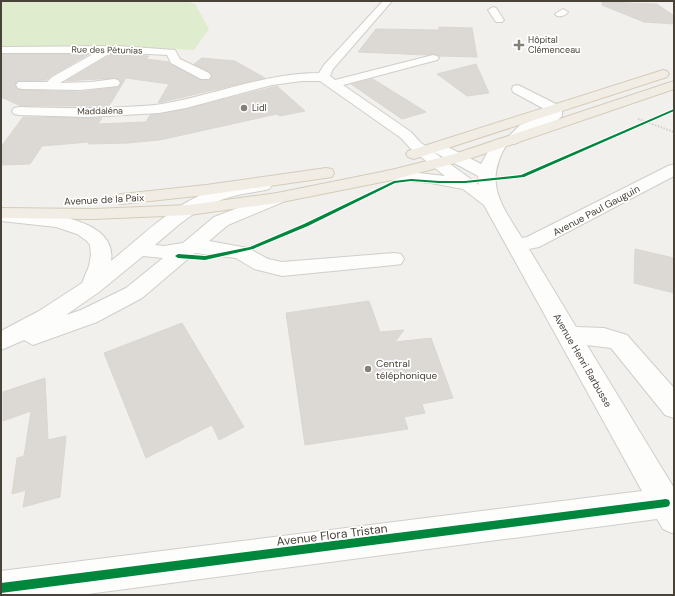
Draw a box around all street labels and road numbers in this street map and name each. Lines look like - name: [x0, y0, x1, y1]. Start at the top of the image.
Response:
- street label: Rue des Pétunias: [71, 43, 143, 57]
- street label: Maddaléna: [77, 105, 123, 117]
- street label: Avenue Paul Gauguin: [551, 182, 642, 239]
- street label: Avenue de la Paix: [64, 191, 144, 208]
- street label: Avenue Henri Barbusse: [550, 311, 615, 410]
- street label: Avenue Flora Tristan: [276, 520, 388, 550]

